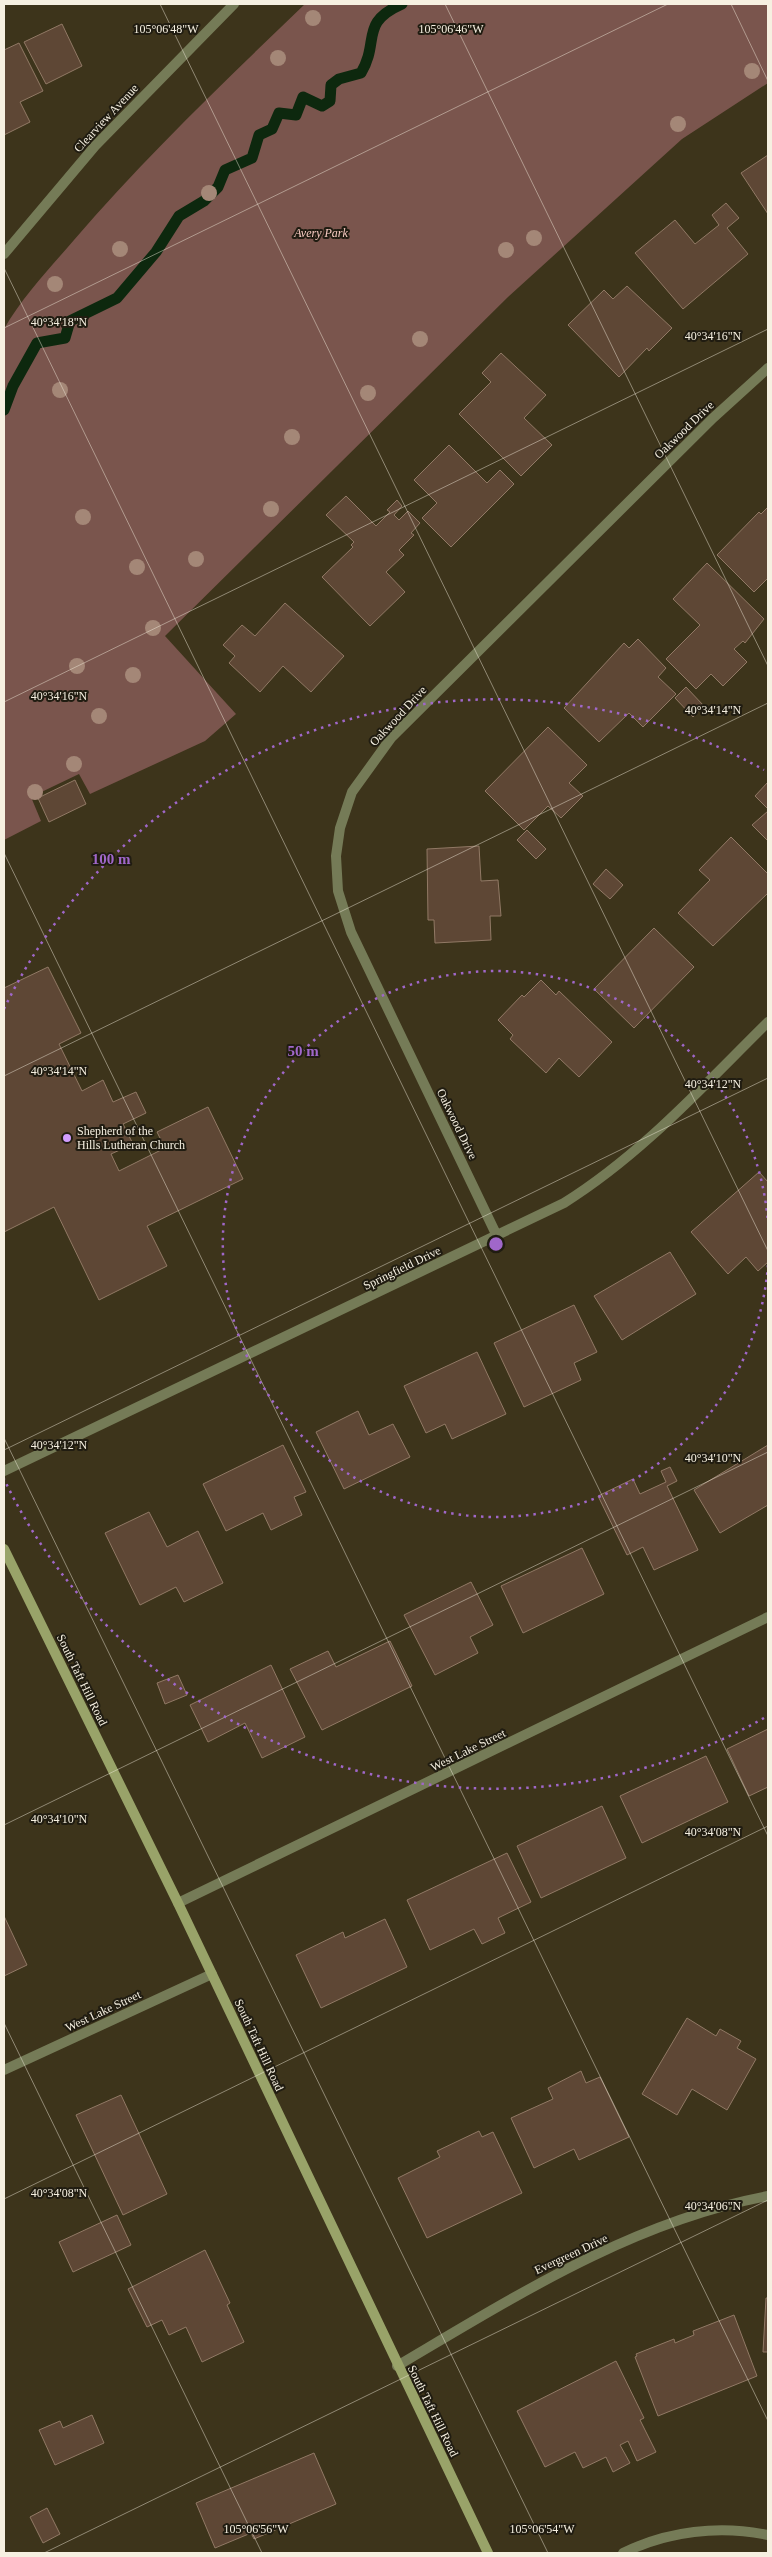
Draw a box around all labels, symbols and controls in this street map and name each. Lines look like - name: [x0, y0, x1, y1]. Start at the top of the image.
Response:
- text: 105°06'48"W: [133, 22, 199, 36]
- text: 105°06'46"W: [418, 22, 484, 36]
- street label: Clearview Avenue: [71, 81, 141, 155]
- park label: Avery Park: [293, 226, 348, 240]
- text: 40°34'18"N: [31, 315, 88, 329]
- text: 40°34'16"N: [685, 329, 742, 343]
- street label: Oakwood Drive: [651, 398, 717, 462]
- street label: Oakwood Drive: [367, 683, 429, 749]
- text: 40°34'16"N: [31, 689, 88, 703]
- text: 40°34'14"N: [685, 703, 742, 717]
- text: 100 m: [92, 851, 131, 867]
- text: 50 m: [287, 1043, 319, 1059]
- text: 40°34'14"N: [31, 1064, 88, 1078]
- text: 40°34'12"N: [685, 1077, 742, 1091]
- street label: Oakwood Drive: [434, 1086, 480, 1162]
- place label: Shepherd of the Hills Lutheran Church: [77, 1124, 185, 1152]
- marker: Shepherd of the Hills Lutheran Church: [61, 1132, 73, 1144]
- centre of rings: [487, 1235, 505, 1253]
- street label: Springfield Drive: [361, 1243, 443, 1293]
- text: 40°34'12"N: [31, 1438, 88, 1452]
- text: 40°34'10"N: [685, 1451, 742, 1465]
- street label: South Taft Hill Road: [54, 1632, 110, 1728]
- street label: West Lake Street: [428, 1726, 508, 1774]
- text: 40°34'10"N: [31, 1812, 88, 1826]
- text: 40°34'08"N: [685, 1825, 742, 1839]
- street label: West Lake Street: [63, 1987, 144, 2035]
- street label: South Taft Hill Road: [232, 1997, 286, 2093]
- text: 40°34'08"N: [31, 2186, 88, 2200]
- text: 40°34'06"N: [685, 2199, 742, 2213]
- street label: Evergreen Drive: [532, 2231, 610, 2277]
- street label: South Taft Hill Road: [405, 2363, 461, 2459]
- text: 105°06'56"W: [223, 2522, 289, 2536]
- text: 105°06'54"W: [509, 2522, 575, 2536]

